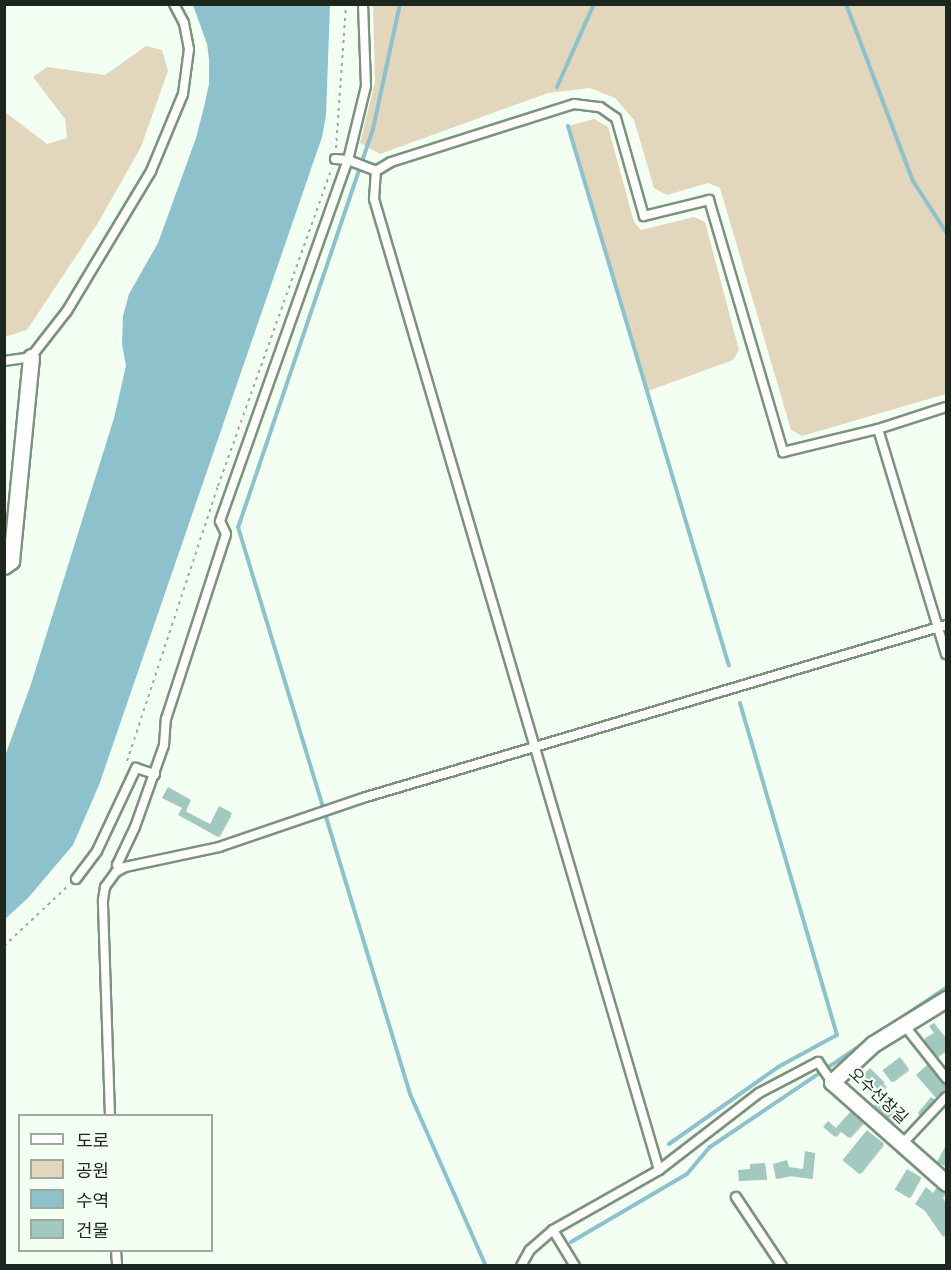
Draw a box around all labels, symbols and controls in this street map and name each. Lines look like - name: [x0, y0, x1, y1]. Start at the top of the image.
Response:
- street label: 오수선창길: [845, 1064, 911, 1128]
- legend: [18, 1114, 213, 1252]
- text: 도로: [76, 1130, 109, 1151]
- text: 공원: [76, 1160, 109, 1181]
- text: 수역: [76, 1190, 109, 1211]
- text: 건물: [76, 1220, 109, 1241]

